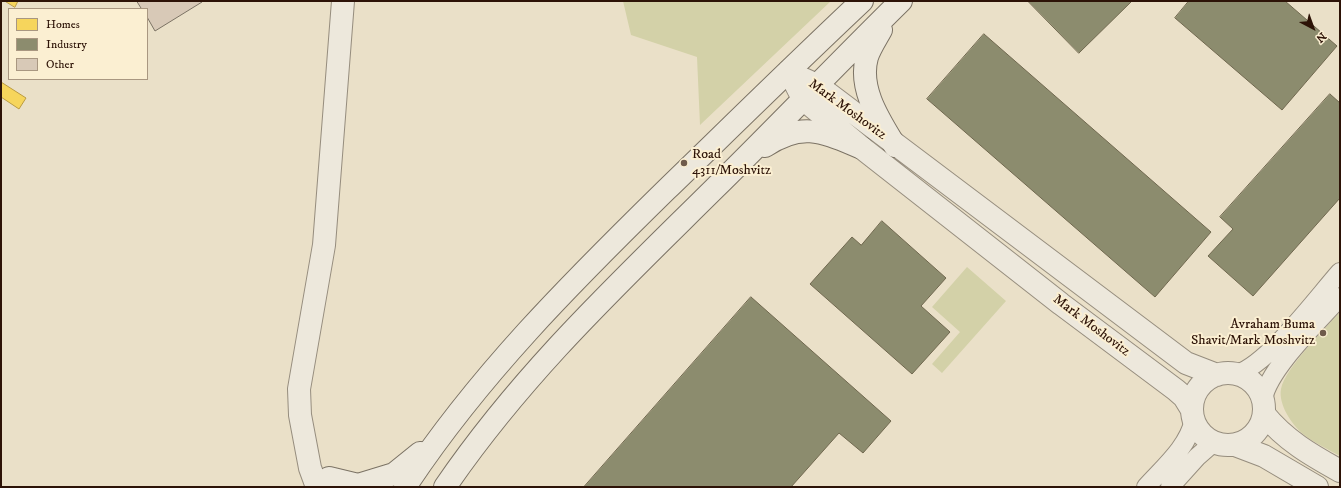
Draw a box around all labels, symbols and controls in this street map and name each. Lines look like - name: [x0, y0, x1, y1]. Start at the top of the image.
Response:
- legend: [8, 8, 148, 80]
- north arrow: [1293, 8, 1333, 48]
- text: Homes: [46, 17, 80, 32]
- text: N: [1313, 29, 1329, 45]
- text: Industry: [46, 37, 87, 52]
- text: Other: [46, 57, 74, 72]
- street label: Mark Moshovitz: [805, 76, 889, 144]
- place label: Road 4311/Moshvitz: [692, 147, 771, 180]
- marker: Road 4311/Moshvitz: [679, 158, 689, 168]
- street label: Mark Moshovitz: [1049, 292, 1133, 360]
- place label: Avraham Buma Shavit/Mark Moshvitz: [1191, 317, 1315, 350]
- marker: Avraham Buma Shavit/Mark Moshvitz: [1318, 328, 1328, 338]

